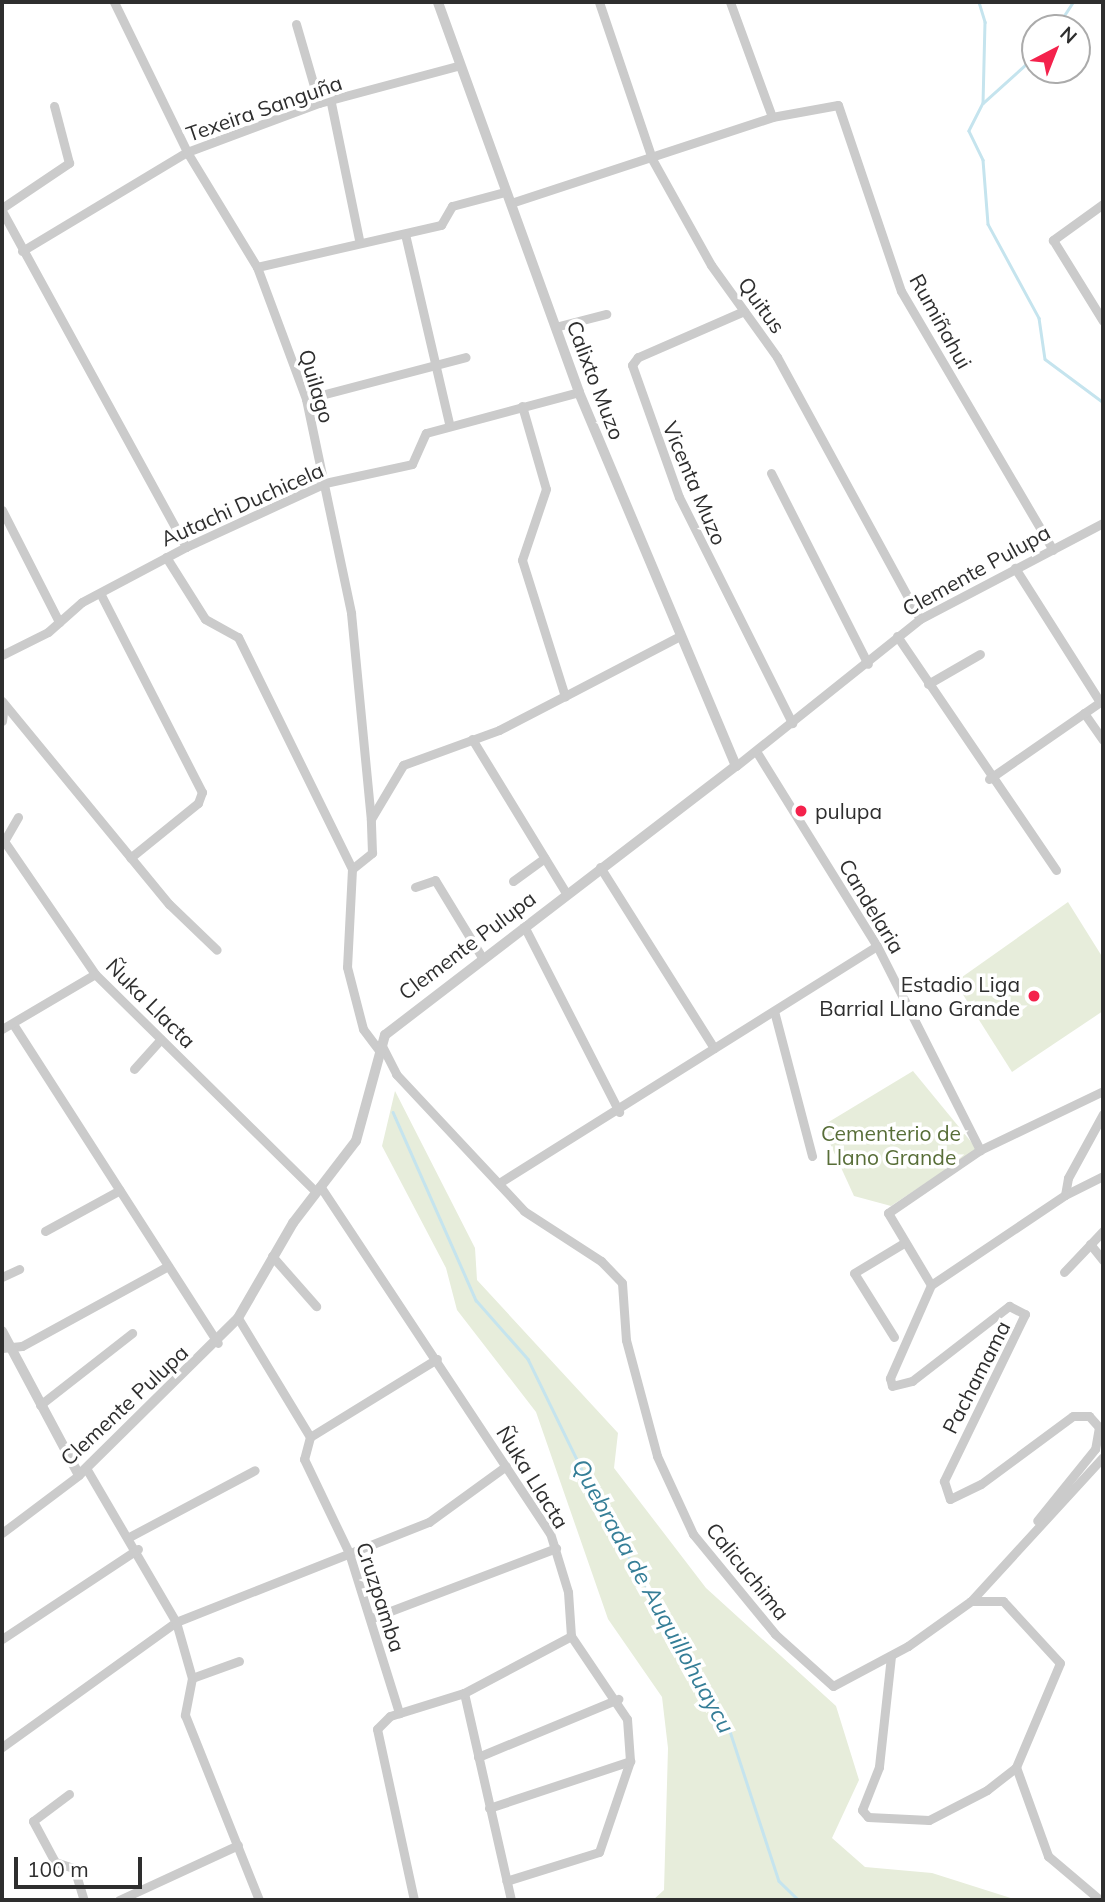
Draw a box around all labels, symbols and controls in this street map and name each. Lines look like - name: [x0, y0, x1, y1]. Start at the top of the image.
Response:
- north arrow: [1021, 14, 1091, 84]
- text: N: [1055, 21, 1082, 49]
- street label: Texeira Sanguña: [183, 70, 345, 146]
- street label: Rumiñahui: [905, 269, 977, 373]
- street label: Quitus: [733, 272, 791, 338]
- street label: Calixto Muzo: [562, 317, 630, 443]
- street label: Quilago: [294, 346, 340, 426]
- street label: Vicenta Muzo: [658, 417, 732, 549]
- street label: Autachi Duchicela: [157, 457, 327, 551]
- street label: Clemente Pulupa: [898, 519, 1054, 621]
- place label: pulupa: [815, 798, 882, 824]
- marker: pulupa: [793, 803, 809, 819]
- street label: Candelaria: [834, 854, 910, 958]
- street label: Clemente Pulupa: [394, 885, 540, 1005]
- street label: Ñuka Llacta: [101, 953, 201, 1053]
- place label: Estadio Liga Barrial Llano Grande: [819, 971, 1020, 1021]
- marker: Estadio Liga Barrial Llano Grande: [1026, 988, 1042, 1004]
- park label: Cementerio de Llano Grande: [821, 1120, 961, 1170]
- street label: Pachamama: [937, 1316, 1015, 1438]
- street label: Clemente Pulupa: [55, 1339, 193, 1471]
- street label: Ñuka Llacta: [492, 1421, 574, 1533]
- water label: Quebrada de Auquillohuaycu: [566, 1454, 740, 1738]
- street label: Calicuchima: [701, 1517, 795, 1625]
- street label: Cruzpamba: [351, 1539, 411, 1655]
- scale bar: [18, 1842, 145, 1886]
- text: 100 m: [27, 1856, 89, 1882]

